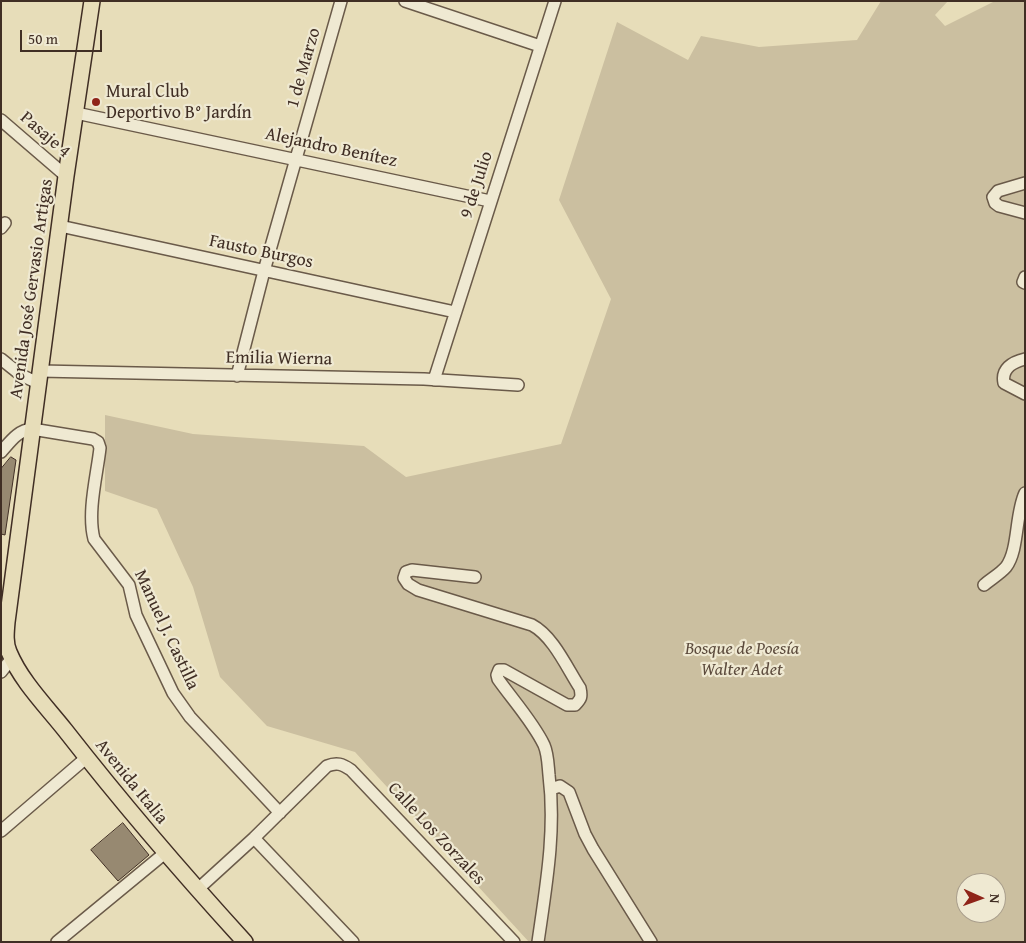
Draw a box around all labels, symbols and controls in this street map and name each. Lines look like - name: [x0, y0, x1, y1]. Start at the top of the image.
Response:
- scale bar: [22, 20, 105, 52]
- street label: 1 de Marzo: [282, 25, 326, 111]
- text: 50 m: [28, 28, 58, 49]
- place label: Mural Club Deportivo B° Jardín: [106, 81, 252, 124]
- marker: Mural Club Deportivo B° Jardín: [90, 96, 102, 108]
- street label: Pasaje 4: [15, 107, 75, 163]
- street label: Alejandro Benítez: [263, 123, 399, 173]
- street label: 9 de Julio: [456, 149, 498, 221]
- street label: Avenida José Gervasio Artigas: [6, 178, 58, 400]
- street label: Fausto Burgos: [207, 230, 315, 274]
- street label: Emilia Wierna: [226, 347, 332, 371]
- street label: Manuel J. Castilla: [129, 567, 203, 693]
- park label: Bosque de Poesía Walter Adet: [685, 638, 799, 681]
- street label: Avenida Italia: [90, 735, 172, 829]
- street label: Calle Los Zorzales: [383, 778, 489, 890]
- north arrow: [956, 873, 1006, 923]
- text: N: [985, 893, 1005, 904]

